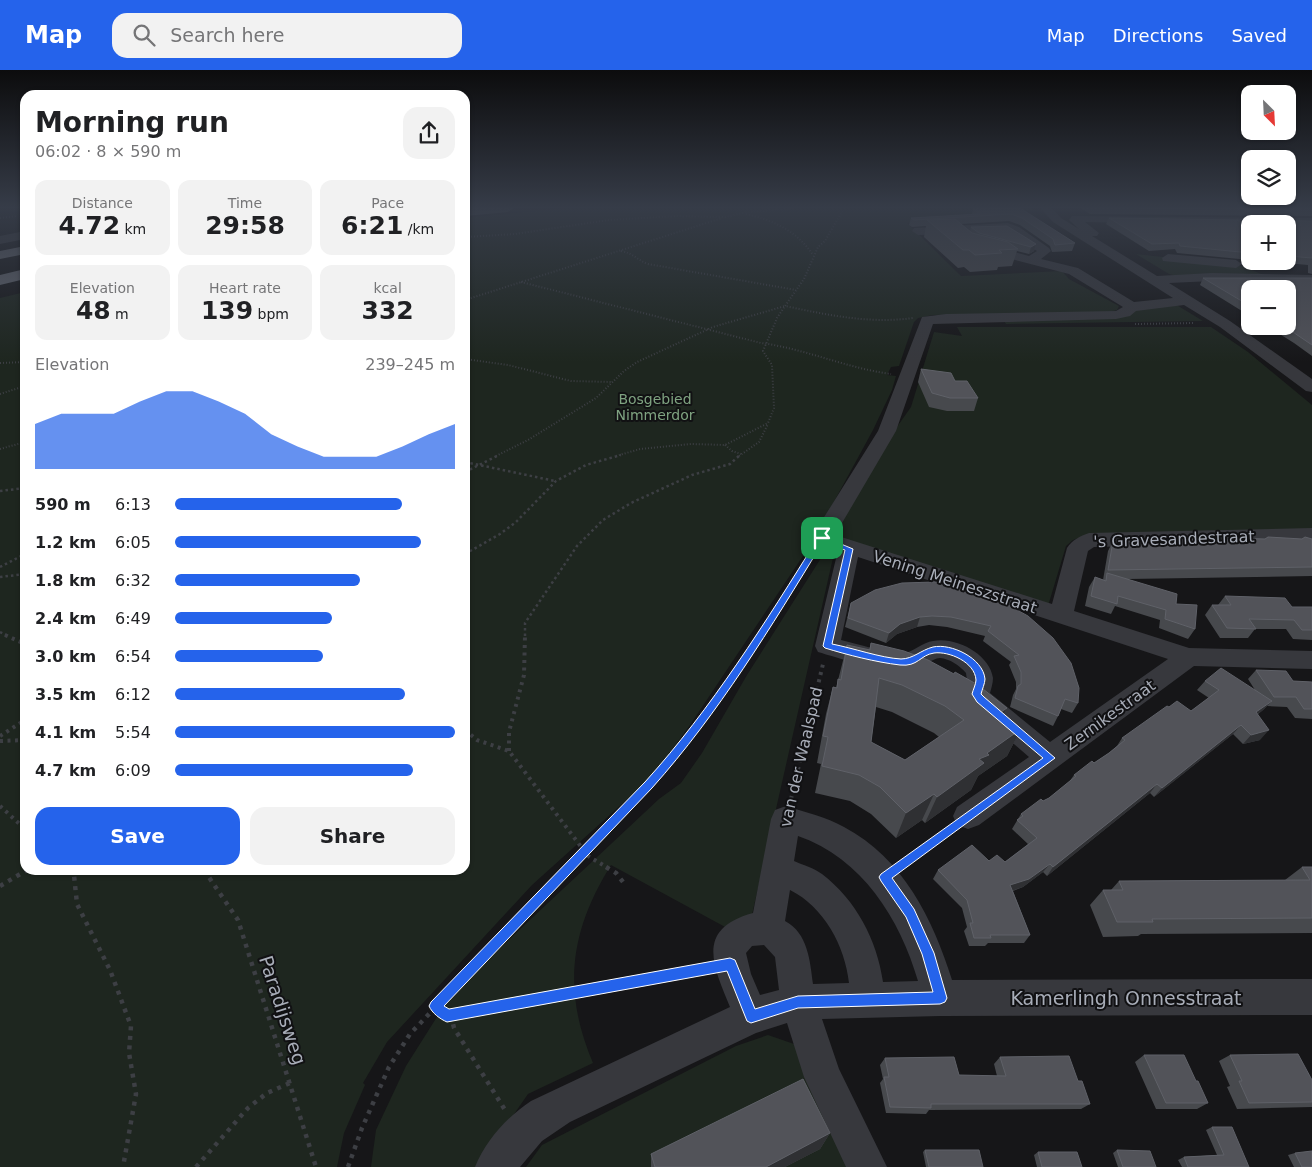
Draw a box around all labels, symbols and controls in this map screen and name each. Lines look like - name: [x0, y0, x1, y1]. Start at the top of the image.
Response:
- search box: [112, 13, 462, 58]
- text: Map: [25, 21, 82, 49]
- icon: search: [130, 21, 158, 49]
- text: Search here: [170, 24, 284, 46]
- text: Map: [1047, 25, 1085, 46]
- text: Directions: [1113, 25, 1203, 46]
- text: Saved: [1231, 25, 1287, 46]
- north arrow: [1241, 85, 1296, 140]
- map controls: [1241, 85, 1296, 335]
- text: Morning run: [35, 106, 229, 139]
- button: share: [403, 107, 455, 159]
- text: 06:02 · 8 × 590 m: [35, 142, 181, 161]
- button: layers: [1241, 150, 1296, 205]
- text: Distance: [72, 195, 133, 211]
- text: Time: [228, 195, 262, 211]
- text: Pace: [371, 195, 404, 211]
- text: 4.72: [58, 211, 120, 240]
- text: 29:58: [205, 211, 285, 240]
- text: 6:21: [341, 211, 403, 240]
- button: +: [1241, 215, 1296, 270]
- text: km: [120, 221, 146, 237]
- text: /km: [403, 221, 434, 237]
- text: Elevation: [70, 280, 135, 296]
- text: Heart rate: [209, 280, 281, 296]
- text: kcal: [374, 280, 402, 296]
- button: −: [1241, 280, 1296, 335]
- text: 48: [76, 296, 111, 325]
- text: 139: [201, 296, 253, 325]
- text: 332: [362, 296, 414, 325]
- text: m: [111, 306, 129, 322]
- text: bpm: [253, 306, 289, 322]
- text: Elevation: [35, 355, 109, 374]
- text: 239–245 m: [365, 355, 455, 374]
- park label: Bosgebied Nimmerdor: [616, 391, 695, 423]
- text: 590 m: [35, 495, 91, 514]
- text: 6:13: [115, 495, 151, 514]
- pin: [801, 517, 843, 559]
- icon: arrive: [808, 524, 836, 552]
- street label: 's Gravesandestraat: [1093, 527, 1255, 551]
- text: 1.2 km: [35, 533, 96, 552]
- text: 6:05: [115, 533, 151, 552]
- street label: Vening Meineszstraat: [871, 546, 1039, 618]
- text: 1.8 km: [35, 571, 96, 590]
- text: 6:32: [115, 571, 151, 590]
- text: 2.4 km: [35, 609, 96, 628]
- text: 6:49: [115, 609, 151, 628]
- text: 3.0 km: [35, 647, 96, 666]
- text: 6:54: [115, 647, 151, 666]
- street label: Zernikestraat: [1061, 676, 1159, 754]
- text: 3.5 km: [35, 685, 96, 704]
- text: 6:12: [115, 685, 151, 704]
- street label: van der Waalspad: [776, 685, 826, 829]
- text: 4.1 km: [35, 723, 96, 742]
- text: 5:54: [115, 723, 151, 742]
- text: 4.7 km: [35, 761, 96, 780]
- text: 6:09: [115, 761, 151, 780]
- button: Save: [35, 807, 240, 865]
- button: Share: [250, 807, 455, 865]
- street label: Paradijsweg: [255, 953, 311, 1067]
- street label: Kamerlingh Onnesstraat: [1010, 987, 1242, 1009]

